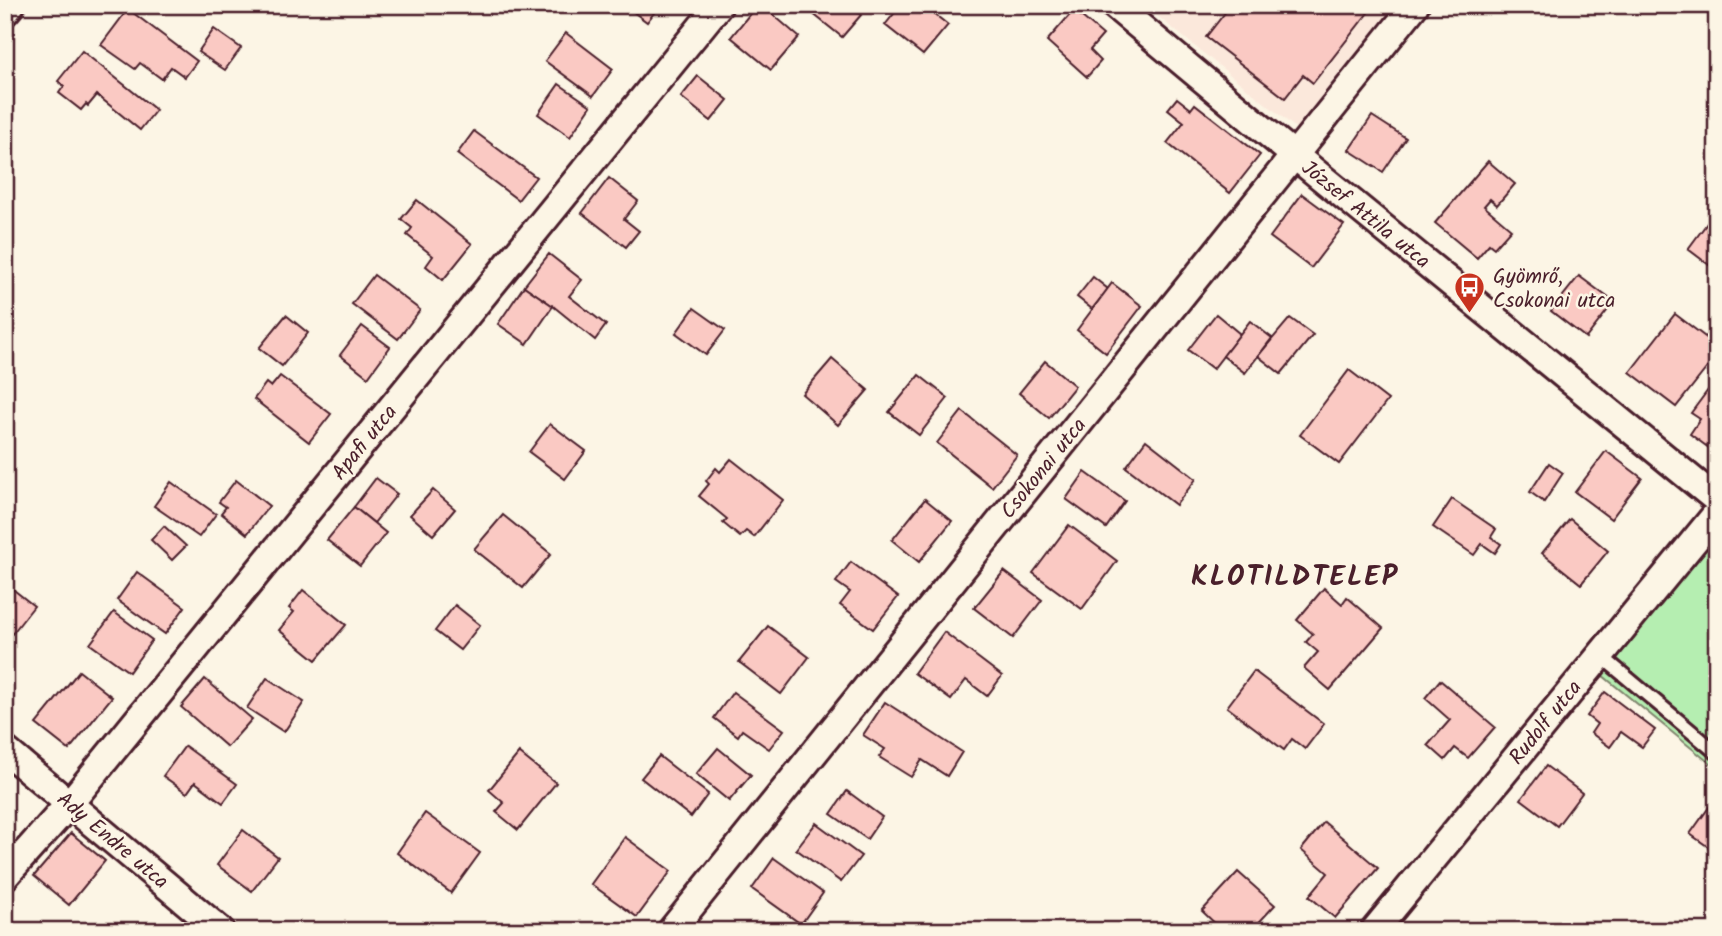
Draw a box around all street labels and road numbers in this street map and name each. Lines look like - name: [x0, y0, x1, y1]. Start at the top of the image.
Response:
- street label: József Attila utca: [1293, 153, 1437, 278]
- street label: Apafi utca: [324, 398, 406, 488]
- street label: Csokonai utca: [993, 411, 1095, 527]
- street label: Rudolf utca: [1501, 673, 1591, 773]
- street label: Ady Endre utca: [49, 784, 175, 898]

